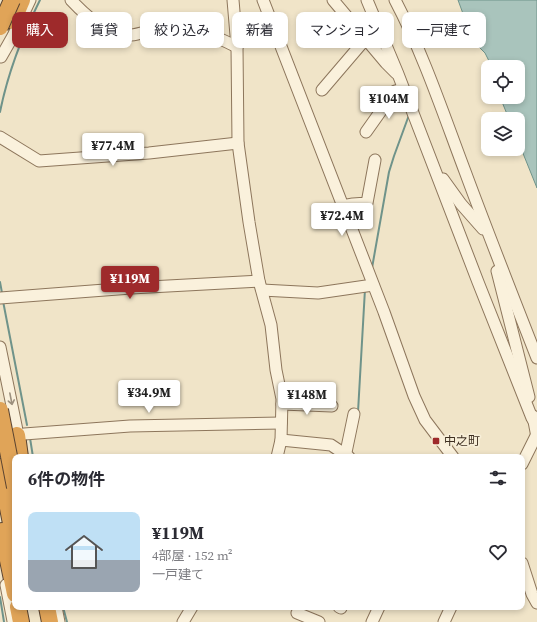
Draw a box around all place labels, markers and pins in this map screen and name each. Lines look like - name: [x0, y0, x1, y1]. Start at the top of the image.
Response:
- pin: ¥104M: [361, 86, 417, 120]
- pin: ¥77.4M: [80, 133, 146, 167]
- pin: ¥72.4M: [309, 203, 375, 237]
- pin: ¥119M: [102, 266, 158, 300]
- pin: ¥34.9M: [116, 380, 182, 414]
- pin: ¥148M: [279, 382, 335, 416]
- place label: 中之町: [444, 433, 480, 449]
- marker: 中之町: [431, 436, 441, 446]

